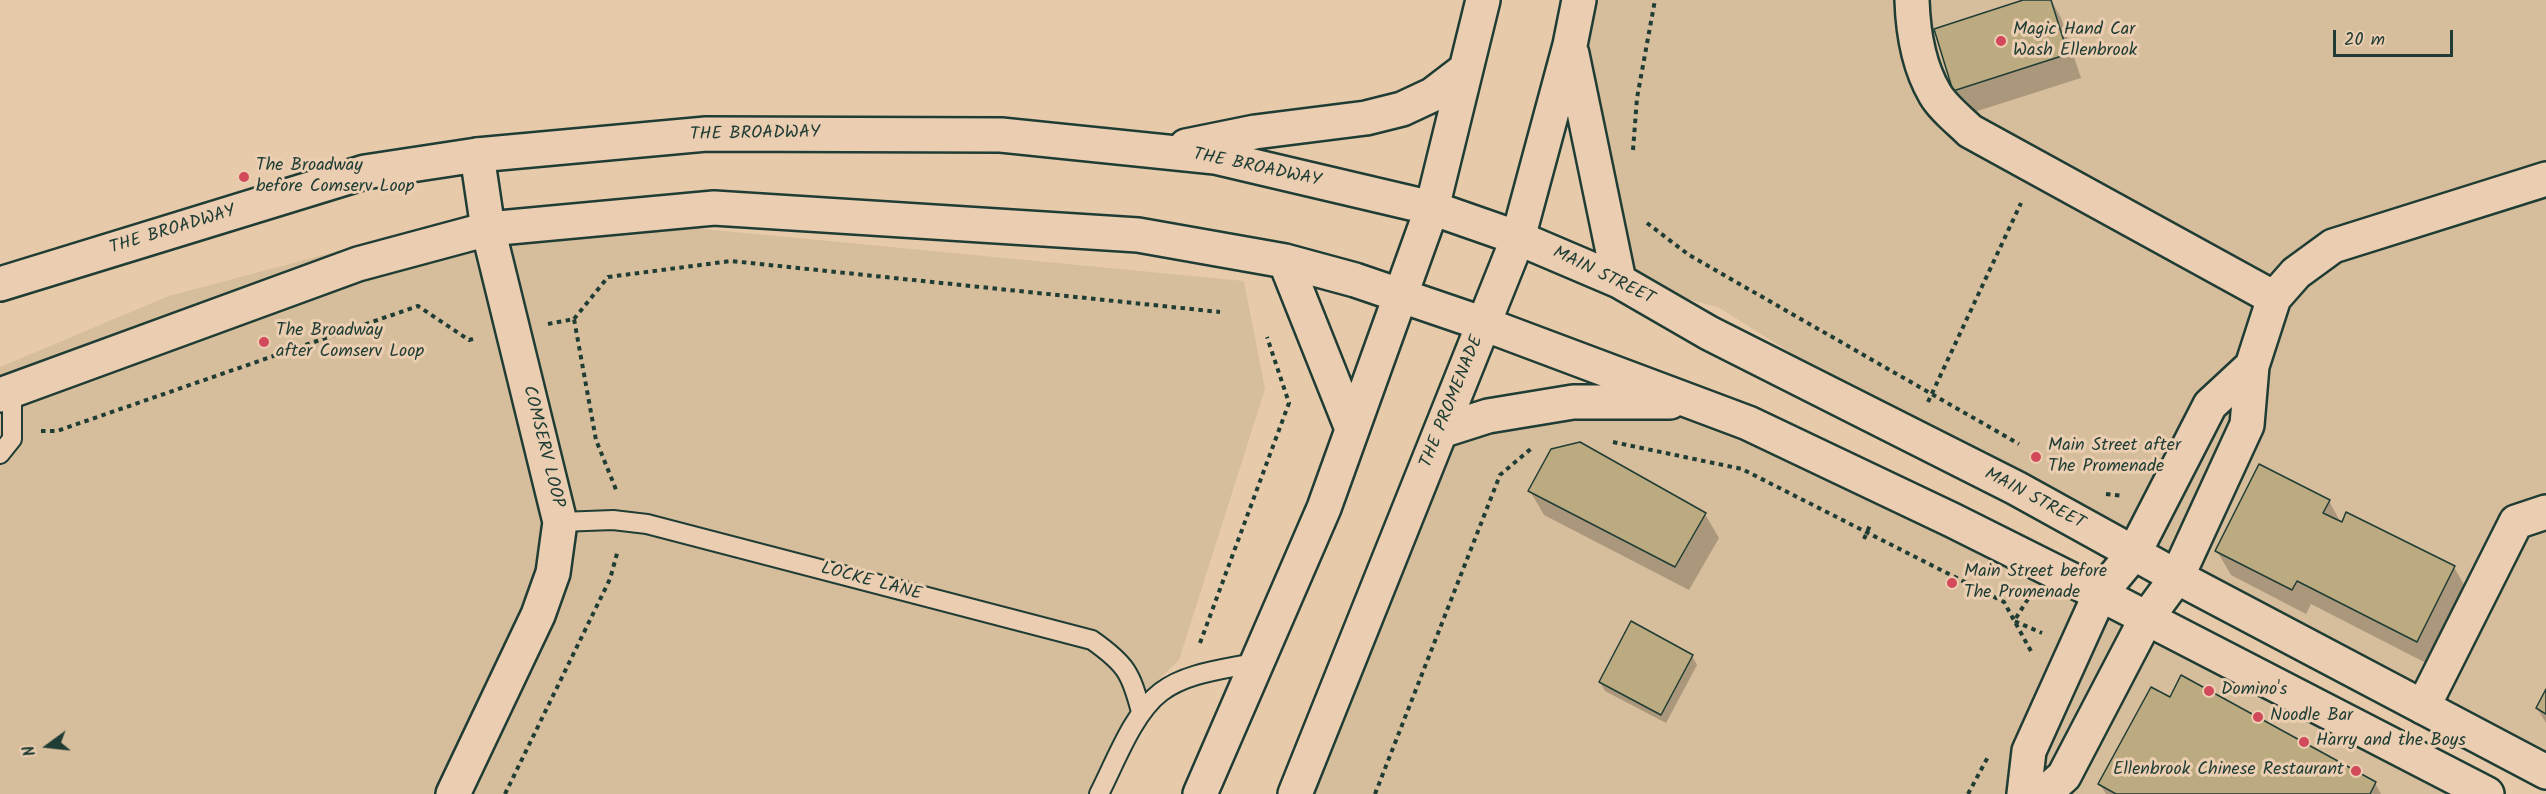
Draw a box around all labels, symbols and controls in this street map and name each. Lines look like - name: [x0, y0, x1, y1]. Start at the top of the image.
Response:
- scale bar: [2336, 18, 2456, 56]
- place label: Magic Hand Car Wash Ellenbrook: [2013, 20, 2137, 63]
- text: 20 m: [2344, 26, 2385, 55]
- marker: Magic Hand Car Wash Ellenbrook: [1994, 34, 2008, 48]
- street label: THE BROADWAY: [690, 123, 820, 147]
- street label: THE BROADWAY: [1191, 145, 1323, 193]
- place label: The Broadway before Comserv Loop: [256, 156, 414, 198]
- marker: The Broadway before Comserv Loop: [237, 170, 251, 184]
- street label: THE BROADWAY: [108, 202, 238, 260]
- street label: MAIN STREET: [1549, 243, 1657, 311]
- place label: The Broadway after Comserv Loop: [276, 321, 424, 364]
- street label: THE PROMENADE: [1417, 333, 1489, 471]
- marker: The Broadway after Comserv Loop: [257, 335, 271, 349]
- street label: COMSERV LOOP: [516, 384, 568, 510]
- place label: Main Street after The Promenade: [2048, 436, 2181, 478]
- marker: Main Street after The Promenade: [2029, 450, 2043, 464]
- street label: MAIN STREET: [1980, 465, 2088, 535]
- street label: LOCKE LANE: [818, 559, 924, 607]
- place label: Main Street before The Promenade: [1964, 562, 2107, 604]
- marker: Main Street before The Promenade: [1945, 576, 1959, 590]
- place label: Domino's: [2221, 680, 2287, 702]
- marker: Domino's: [2202, 684, 2216, 698]
- place label: Noodle Bar: [2270, 706, 2353, 728]
- marker: Noodle Bar: [2251, 710, 2265, 724]
- north arrow: [18, 716, 78, 776]
- place label: Harry and the Boys: [2316, 731, 2466, 753]
- marker: Harry and the Boys: [2297, 735, 2311, 749]
- text: N: [17, 743, 44, 759]
- place label: Ellenbrook Chinese Restaurant: [2113, 760, 2344, 782]
- marker: Ellenbrook Chinese Restaurant: [2349, 764, 2363, 778]

